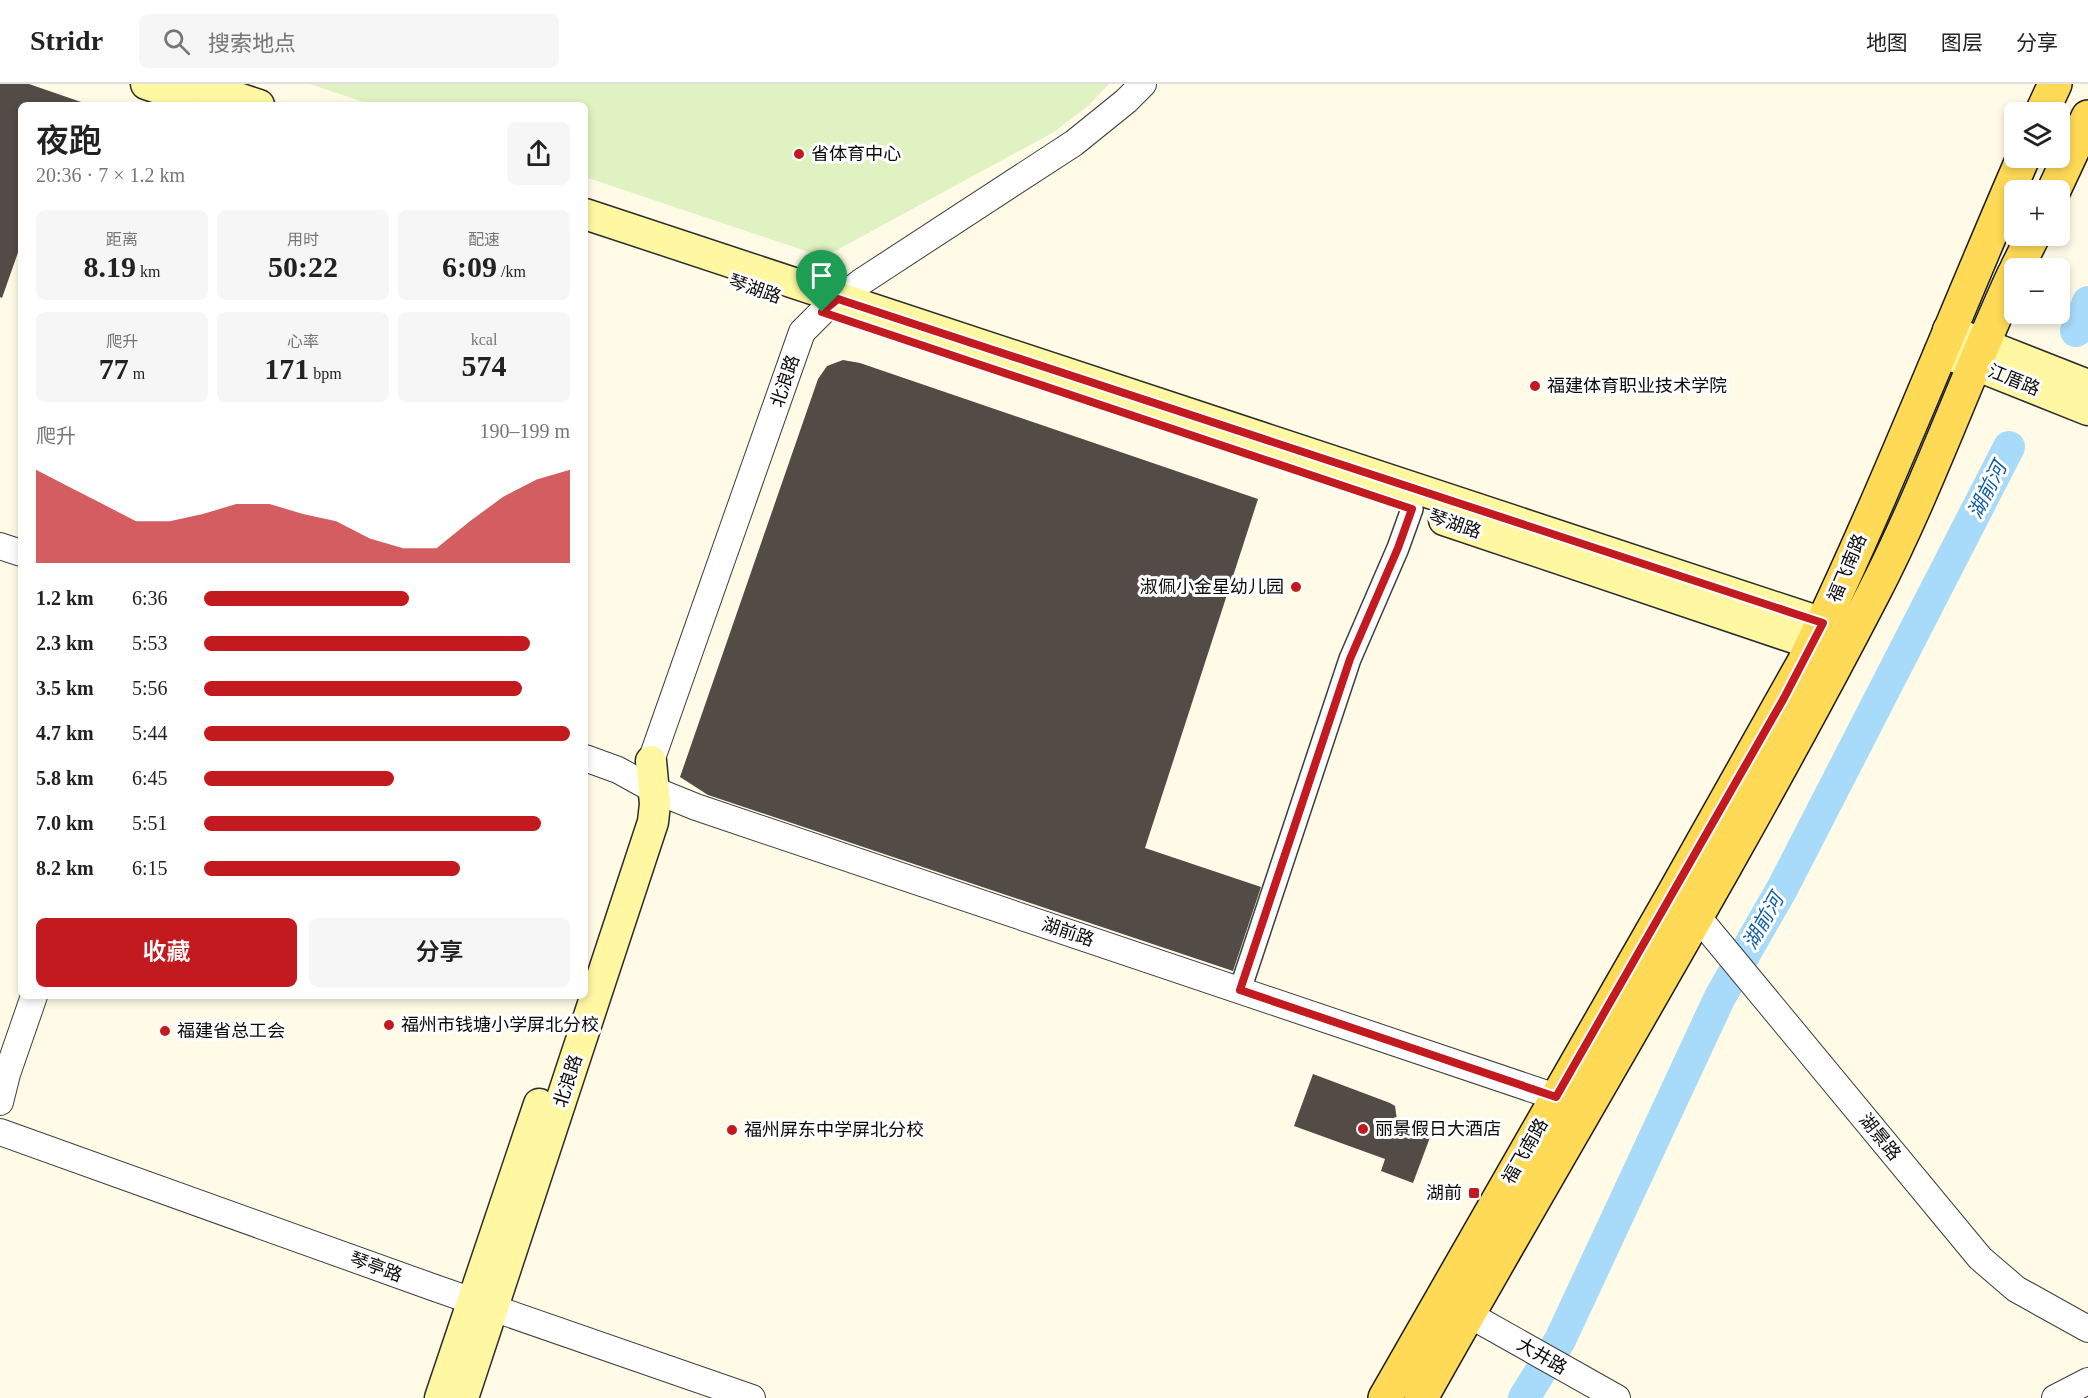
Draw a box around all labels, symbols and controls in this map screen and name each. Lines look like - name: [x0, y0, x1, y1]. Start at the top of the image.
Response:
- search box: [139, 14, 559, 68]
- text: Stridr: [30, 25, 103, 56]
- icon: search: [160, 25, 193, 58]
- text: 搜索地点: [208, 31, 296, 56]
- text: 地图: [1866, 31, 1908, 55]
- text: 图层: [1941, 31, 1983, 55]
- text: 分享: [2016, 31, 2058, 55]
- map controls: [2004, 102, 2070, 324]
- button: layers: [2004, 102, 2070, 168]
- button: share: [507, 122, 570, 185]
- text: 夜跑: [36, 123, 102, 159]
- place label: 省体育中心: [811, 144, 901, 164]
- marker: 省体育中心: [792, 147, 806, 161]
- text: 20:36 · 7 × 1.2 km: [36, 164, 185, 186]
- button: +: [2004, 180, 2070, 246]
- text: 距离: [106, 231, 138, 248]
- text: 用时: [287, 231, 319, 248]
- text: 配速: [468, 231, 500, 248]
- text: 8.19: [84, 250, 136, 283]
- text: 50:22: [268, 250, 338, 283]
- text: 6:09: [442, 250, 497, 283]
- pin: [796, 250, 847, 312]
- button: −: [2004, 258, 2070, 324]
- icon: arrive: [805, 259, 838, 292]
- text: km: [136, 263, 160, 280]
- text: /km: [497, 263, 526, 280]
- street label: 琴湖路: [726, 271, 784, 307]
- text: kcal: [471, 331, 497, 348]
- text: 爬升: [106, 333, 138, 350]
- text: 心率: [287, 333, 319, 350]
- text: 574: [462, 349, 507, 382]
- text: 77: [99, 352, 129, 385]
- text: 171: [264, 352, 309, 385]
- street label: 北浪路: [767, 352, 803, 410]
- street label: 江厝路: [1985, 361, 2043, 399]
- text: m: [129, 365, 145, 382]
- text: bpm: [309, 365, 342, 382]
- place label: 福建体育职业技术学院: [1547, 376, 1727, 396]
- marker: 福建体育职业技术学院: [1528, 379, 1542, 393]
- text: 190–199 m: [479, 420, 570, 442]
- text: 爬升: [36, 425, 76, 447]
- water label: 湖前河: [1964, 455, 2012, 522]
- street label: 琴湖路: [1426, 506, 1484, 542]
- street label: 福飞南路: [1824, 531, 1870, 605]
- place label: 淑佩小金星幼儿园: [1140, 577, 1284, 597]
- marker: 淑佩小金星幼儿园: [1289, 580, 1303, 594]
- text: 1.2 km: [36, 587, 94, 609]
- text: 6:36: [132, 587, 168, 609]
- text: 2.3 km: [36, 632, 94, 654]
- text: 5:53: [132, 632, 168, 654]
- text: 3.5 km: [36, 677, 94, 699]
- text: 5:56: [132, 677, 168, 699]
- text: 4.7 km: [36, 722, 94, 744]
- text: 5:44: [132, 722, 168, 744]
- text: 5.8 km: [36, 767, 94, 789]
- text: 6:45: [132, 767, 168, 789]
- text: 7.0 km: [36, 812, 94, 834]
- text: 5:51: [132, 812, 168, 834]
- text: 8.2 km: [36, 857, 94, 879]
- text: 6:15: [132, 857, 168, 879]
- water label: 湖前河: [1738, 886, 1790, 952]
- street label: 湖前路: [1039, 914, 1097, 950]
- button: 收藏: [36, 918, 297, 987]
- button: 分享: [309, 918, 570, 987]
- place label: 福州市钱塘小学屏北分校: [401, 1015, 599, 1035]
- marker: 福州市钱塘小学屏北分校: [382, 1018, 396, 1032]
- place label: 福建省总工会: [177, 1021, 285, 1041]
- marker: 福建省总工会: [158, 1024, 172, 1038]
- street label: 北浪路: [550, 1052, 586, 1110]
- street label: 湖景路: [1855, 1110, 1905, 1164]
- street label: 福飞南路: [1498, 1115, 1552, 1187]
- place label: 丽景假日大酒店: [1375, 1119, 1501, 1139]
- place label: 福州屏东中学屏北分校: [744, 1120, 924, 1140]
- marker: 丽景假日大酒店: [1356, 1122, 1370, 1136]
- marker: 福州屏东中学屏北分校: [725, 1123, 739, 1137]
- place label: 湖前: [1426, 1183, 1462, 1203]
- marker: 湖前: [1467, 1186, 1481, 1200]
- street label: 琴亭路: [347, 1248, 405, 1286]
- street label: 大井路: [1514, 1334, 1570, 1378]

